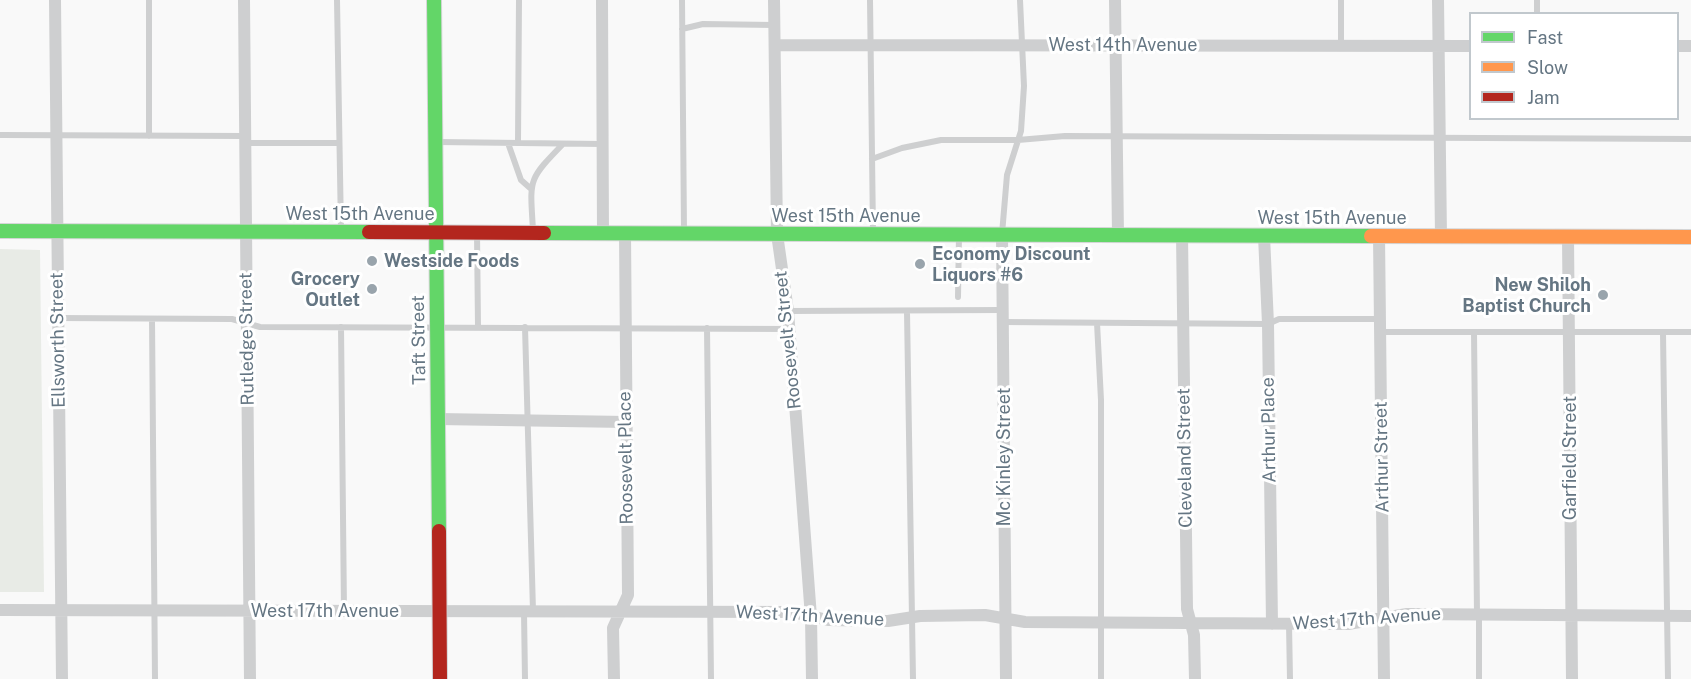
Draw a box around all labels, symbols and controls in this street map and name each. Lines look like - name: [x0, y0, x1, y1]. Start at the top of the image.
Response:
- legend: [1469, 12, 1679, 120]
- text: Fast: [1527, 27, 1563, 48]
- street label: West 14th Avenue: [1049, 34, 1197, 56]
- text: Slow: [1527, 57, 1568, 78]
- text: Jam: [1527, 87, 1560, 108]
- street label: West 15th Avenue: [285, 203, 435, 225]
- street label: West 15th Avenue: [771, 205, 921, 227]
- street label: West 15th Avenue: [1257, 207, 1407, 229]
- place label: Economy Discount Liquors #6: [932, 243, 1091, 286]
- place label: Westside Foods: [384, 250, 519, 272]
- marker: Westside Foods: [365, 254, 379, 268]
- marker: Economy Discount Liquors #6: [913, 257, 927, 271]
- place label: Grocery Outlet: [291, 268, 360, 310]
- street label: Roosevelt Street: [770, 270, 806, 410]
- street label: Ellsworth Street: [46, 272, 70, 408]
- street label: Rutledge Street: [235, 272, 259, 406]
- place label: New Shiloh Baptist Church: [1462, 274, 1591, 316]
- marker: Grocery Outlet: [365, 282, 379, 296]
- marker: New Shiloh Baptist Church: [1596, 288, 1610, 302]
- street label: Taft Street: [407, 295, 431, 385]
- street label: Arthur Place: [1257, 377, 1281, 483]
- street label: Mc Kinley Street: [993, 388, 1015, 526]
- street label: Cleveland Street: [1173, 388, 1197, 528]
- street label: Roosevelt Place: [614, 391, 638, 525]
- street label: Garfield Street: [1559, 396, 1581, 520]
- street label: Arthur Street: [1370, 401, 1394, 513]
- street label: West 17th Avenue: [251, 600, 399, 622]
- street label: West 17th Avenue: [735, 601, 885, 631]
- street label: West 17th Avenue: [1292, 603, 1442, 635]

